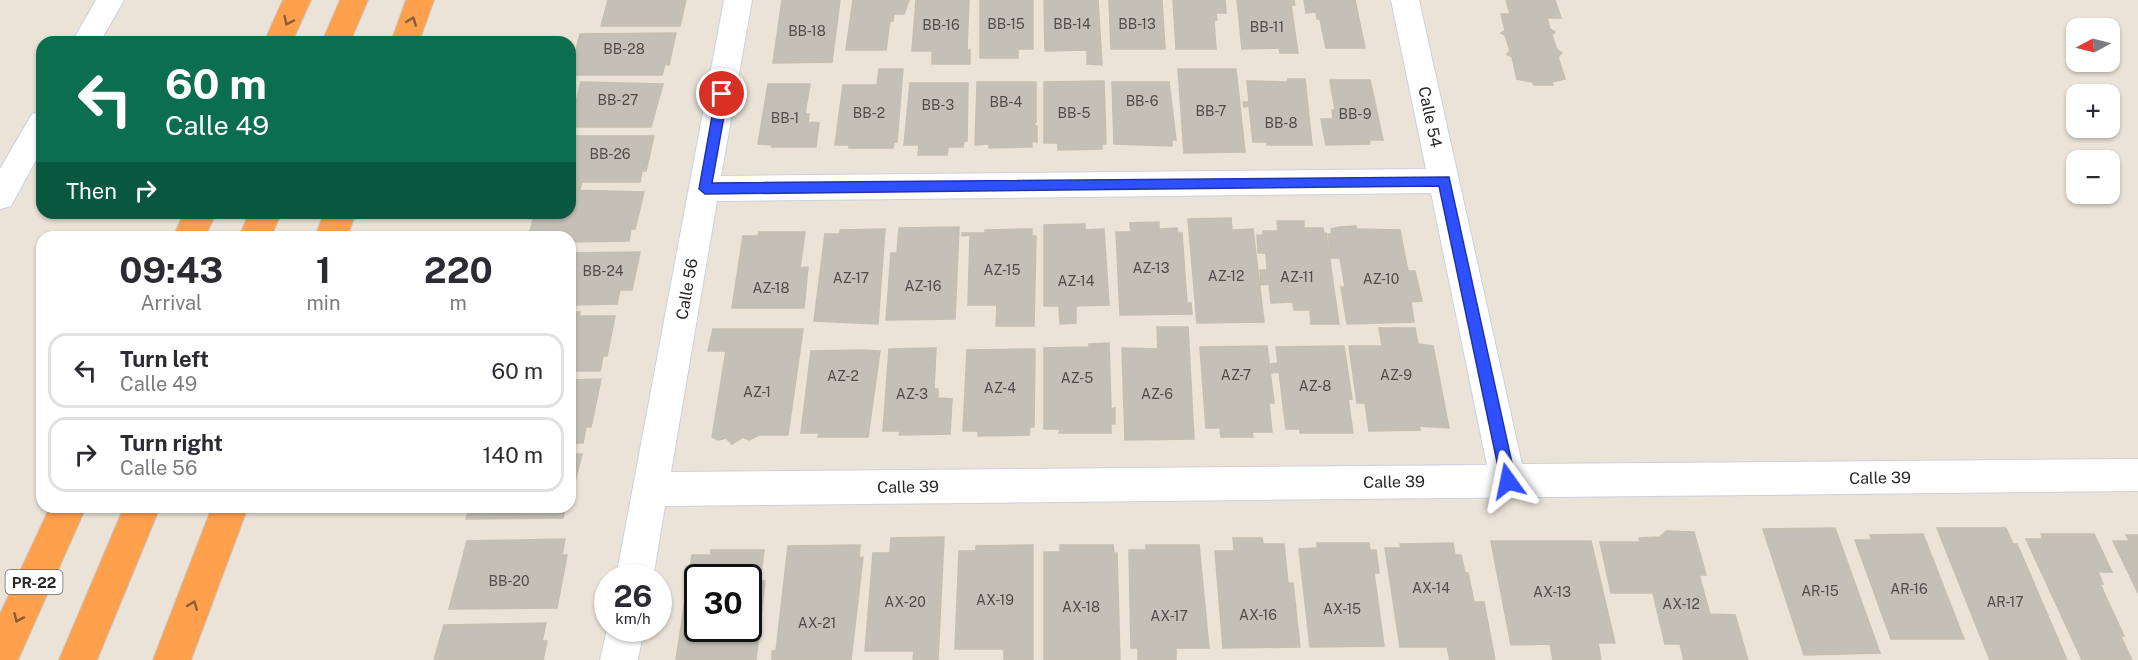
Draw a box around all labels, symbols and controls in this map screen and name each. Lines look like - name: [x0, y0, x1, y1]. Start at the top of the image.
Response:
- one-way arrow: [283, 15, 295, 26]
- one-way arrow: [405, 16, 418, 27]
- house number: BB-15: [987, 16, 1025, 32]
- house number: BB-14: [1053, 16, 1091, 32]
- house number: BB-13: [1118, 16, 1156, 32]
- house number: BB-16: [922, 17, 960, 33]
- north arrow: [2066, 18, 2120, 72]
- map controls: [2066, 18, 2120, 204]
- house number: BB-11: [1250, 19, 1284, 35]
- house number: BB-18: [788, 23, 826, 39]
- house number: BB-28: [603, 41, 645, 57]
- text: 60 m: [165, 59, 267, 108]
- icon: left: [66, 60, 144, 138]
- pin: [696, 68, 747, 119]
- icon: arrive: [705, 77, 738, 110]
- button: +: [2066, 84, 2120, 138]
- street label: Calle 54: [1414, 85, 1446, 149]
- house number: BB-27: [598, 92, 638, 108]
- house number: BB-6: [1126, 93, 1159, 109]
- house number: BB-4: [990, 94, 1023, 110]
- house number: BB-3: [922, 97, 955, 113]
- house number: BB-7: [1196, 103, 1226, 119]
- house number: BB-2: [853, 105, 885, 121]
- house number: BB-5: [1058, 105, 1091, 121]
- house number: BB-9: [1339, 106, 1372, 122]
- text: Calle 49: [165, 109, 269, 141]
- house number: BB-1: [771, 110, 799, 126]
- house number: BB-8: [1264, 115, 1298, 131]
- house number: BB-26: [589, 146, 631, 162]
- button: −: [2066, 150, 2120, 204]
- icon: right: [129, 174, 162, 207]
- text: Then: [66, 178, 117, 204]
- text: 09:43: [119, 249, 223, 291]
- text: 1: [316, 249, 331, 291]
- text: 220: [424, 249, 493, 291]
- street label: Calle 56: [672, 257, 702, 321]
- house number: AZ-13: [1133, 260, 1170, 276]
- house number: AZ-15: [983, 262, 1021, 278]
- house number: BB-24: [582, 263, 624, 279]
- house number: AZ-12: [1208, 268, 1244, 284]
- house number: AZ-11: [1280, 269, 1314, 285]
- house number: AZ-17: [833, 270, 869, 286]
- house number: AZ-10: [1363, 271, 1399, 287]
- house number: AZ-14: [1058, 273, 1095, 289]
- house number: AZ-16: [905, 278, 942, 294]
- house number: AZ-18: [752, 280, 790, 296]
- text: Arrival: [140, 291, 202, 315]
- text: min: [307, 291, 340, 315]
- text: m: [450, 291, 467, 315]
- text: Turn left: [120, 346, 209, 372]
- icon: left: [69, 354, 102, 387]
- text: 60 m: [492, 358, 543, 384]
- house number: AZ-7: [1221, 367, 1251, 383]
- house number: AZ-9: [1380, 367, 1412, 383]
- house number: AZ-2: [827, 368, 859, 384]
- house number: AZ-5: [1061, 370, 1093, 386]
- text: Calle 49: [120, 372, 197, 396]
- house number: AZ-8: [1299, 378, 1331, 394]
- house number: AZ-4: [984, 380, 1016, 396]
- house number: AZ-1: [743, 384, 771, 400]
- house number: AZ-3: [896, 386, 928, 402]
- house number: AZ-6: [1141, 386, 1173, 402]
- text: Turn right: [120, 430, 223, 456]
- icon: right: [69, 438, 102, 471]
- text: 140 m: [482, 442, 543, 468]
- position arrow: [1476, 449, 1540, 513]
- text: Calle 56: [120, 456, 197, 480]
- street label: Calle 39: [1849, 468, 1911, 488]
- street label: Calle 39: [1363, 472, 1425, 492]
- street label: Calle 39: [877, 477, 939, 497]
- speed limit sign: 30: [684, 564, 762, 642]
- road number: PR-22: [6, 570, 63, 594]
- house number: BB-20: [489, 573, 529, 589]
- text: 26: [614, 578, 652, 614]
- house number: AX-14: [1412, 580, 1450, 596]
- house number: AR-16: [1890, 581, 1928, 597]
- house number: AR-15: [1801, 583, 1839, 599]
- house number: AX-13: [1533, 584, 1571, 600]
- house number: AX-19: [976, 592, 1014, 608]
- house number: AX-20: [884, 594, 926, 610]
- house number: AR-17: [1986, 594, 2024, 610]
- house number: AX-12: [1662, 596, 1700, 612]
- house number: AX-18: [1062, 599, 1100, 615]
- one-way arrow: [185, 600, 198, 611]
- house number: AX-15: [1323, 601, 1361, 617]
- house number: AX-16: [1239, 607, 1277, 623]
- house number: AX-17: [1150, 608, 1188, 624]
- text: km/h: [615, 610, 651, 627]
- one-way arrow: [13, 611, 25, 622]
- house number: AX-21: [798, 615, 836, 631]

